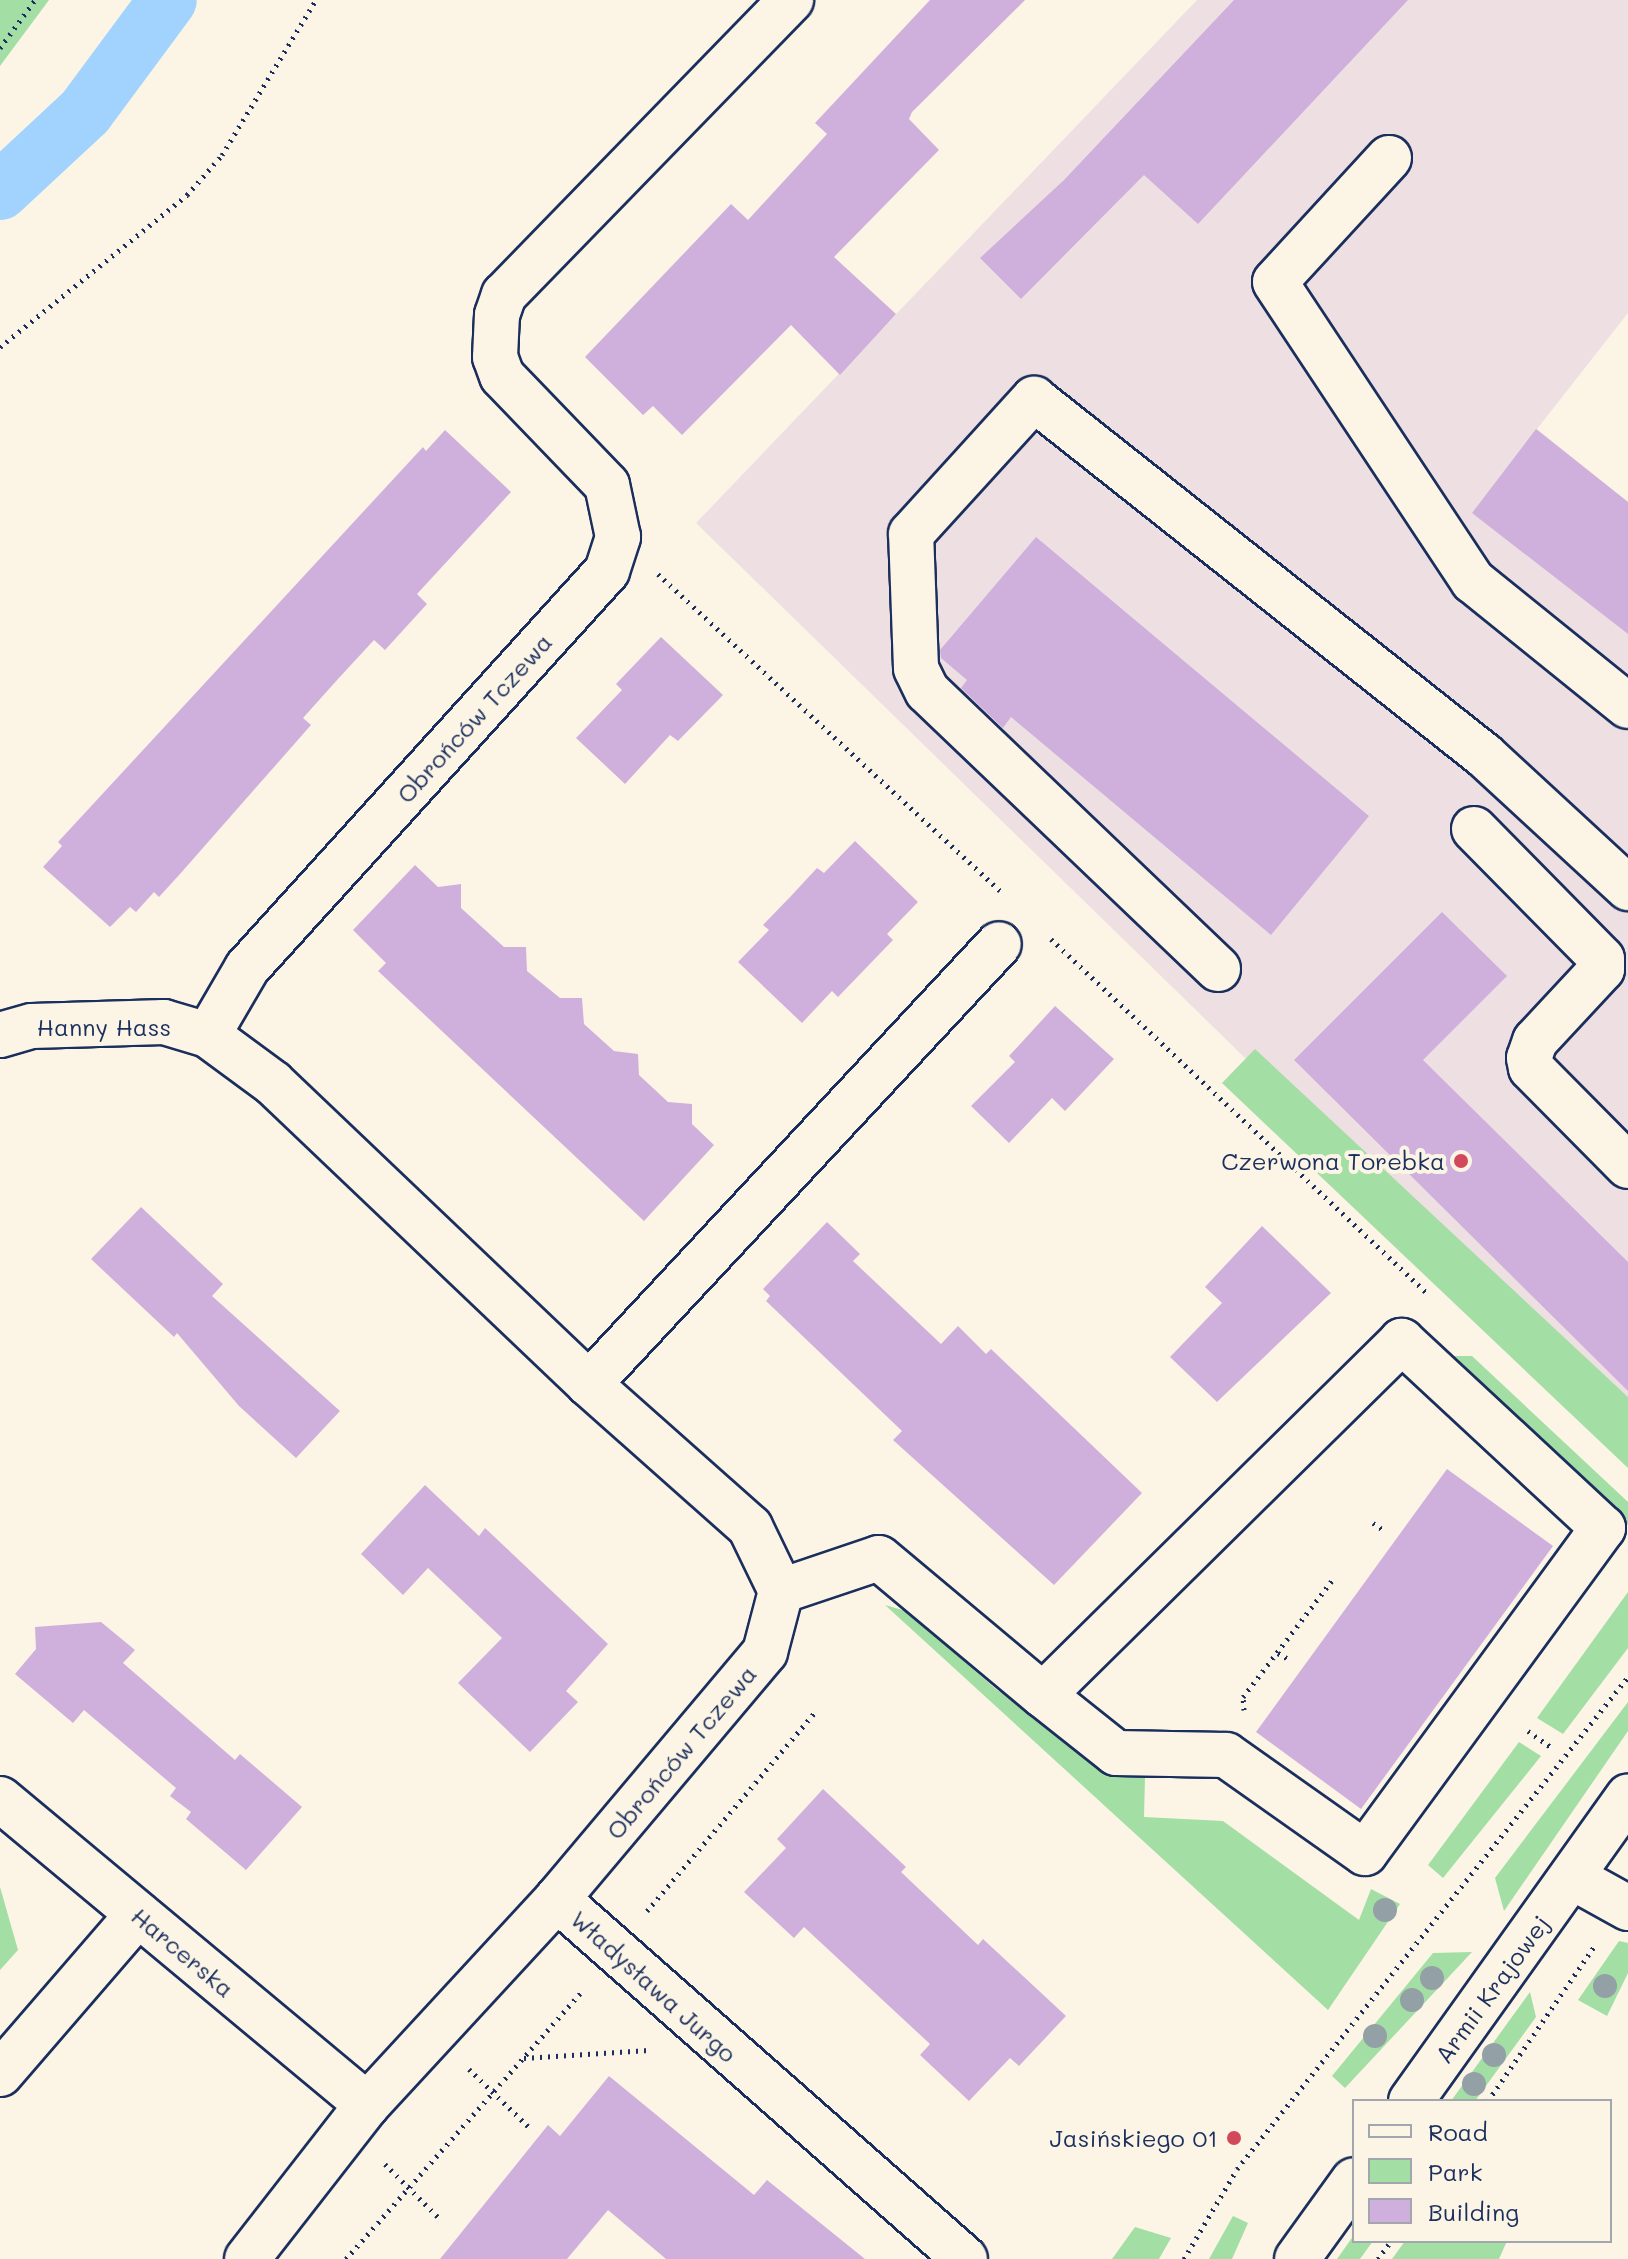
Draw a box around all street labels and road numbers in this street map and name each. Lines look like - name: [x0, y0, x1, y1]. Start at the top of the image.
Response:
- street label: Obrońców Tczewa: [390, 627, 558, 809]
- street label: Hanny Hass: [37, 1013, 171, 1041]
- street label: Obrońców Tczewa: [600, 1659, 762, 1845]
- street label: Harcerska: [126, 1901, 240, 2003]
- street label: Władysława Jurgo: [565, 1904, 743, 2068]
- street label: Armii Krajowej: [1429, 1910, 1555, 2068]

